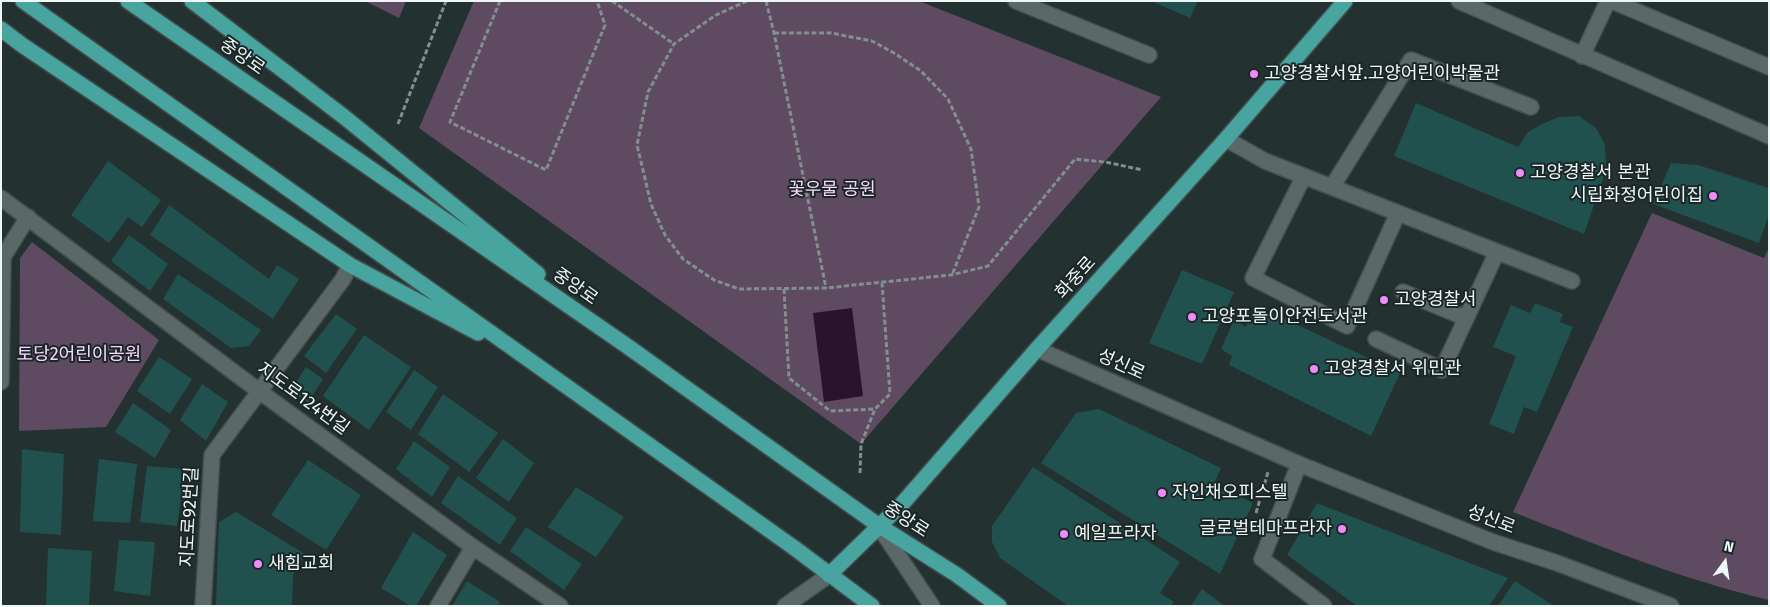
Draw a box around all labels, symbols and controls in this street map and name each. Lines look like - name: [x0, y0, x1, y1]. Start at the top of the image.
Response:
- street label: 중앙로: [215, 34, 269, 80]
- place label: 고양경찰서앞.고양어린이박물관: [1264, 63, 1500, 85]
- marker: 고양경찰서앞.고양어린이박물관: [1248, 68, 1260, 80]
- place label: 고양경찰서 본관: [1530, 162, 1651, 184]
- marker: 고양경찰서 본관: [1514, 167, 1526, 179]
- park label: 꽃우물 공원: [788, 179, 876, 201]
- place label: 시립화정어린이집: [1571, 185, 1703, 207]
- marker: 시립화정어린이집: [1707, 190, 1719, 202]
- street label: 화중로: [1051, 252, 1101, 304]
- street label: 중앙로: [548, 264, 602, 310]
- place label: 고양경찰서: [1394, 289, 1477, 311]
- marker: 고양경찰서: [1378, 294, 1390, 306]
- place label: 고양포돌이안전도서관: [1202, 306, 1368, 328]
- marker: 고양포돌이안전도서관: [1186, 311, 1198, 323]
- park label: 토당2어린이공원: [17, 344, 141, 366]
- street label: 성신로: [1094, 345, 1148, 385]
- street label: 지도로124번길: [253, 358, 353, 440]
- place label: 고양경찰서 위민관: [1324, 358, 1461, 380]
- marker: 고양경찰서 위민관: [1308, 363, 1320, 375]
- street label: 지도로92번길: [177, 466, 203, 568]
- place label: 자인채오피스텔: [1172, 482, 1288, 504]
- marker: 자인채오피스텔: [1156, 487, 1168, 499]
- street label: 중앙로: [879, 497, 933, 543]
- street label: 성신로: [1464, 501, 1518, 539]
- place label: 글로벌테마프라자: [1200, 518, 1332, 540]
- place label: 예일프라자: [1074, 523, 1157, 545]
- marker: 글로벌테마프라자: [1336, 523, 1348, 535]
- marker: 예일프라자: [1058, 528, 1070, 540]
- north arrow: [1700, 537, 1750, 587]
- text: N: [1722, 538, 1735, 556]
- place label: 새힘교회: [268, 553, 334, 575]
- marker: 새힘교회: [252, 558, 264, 570]

